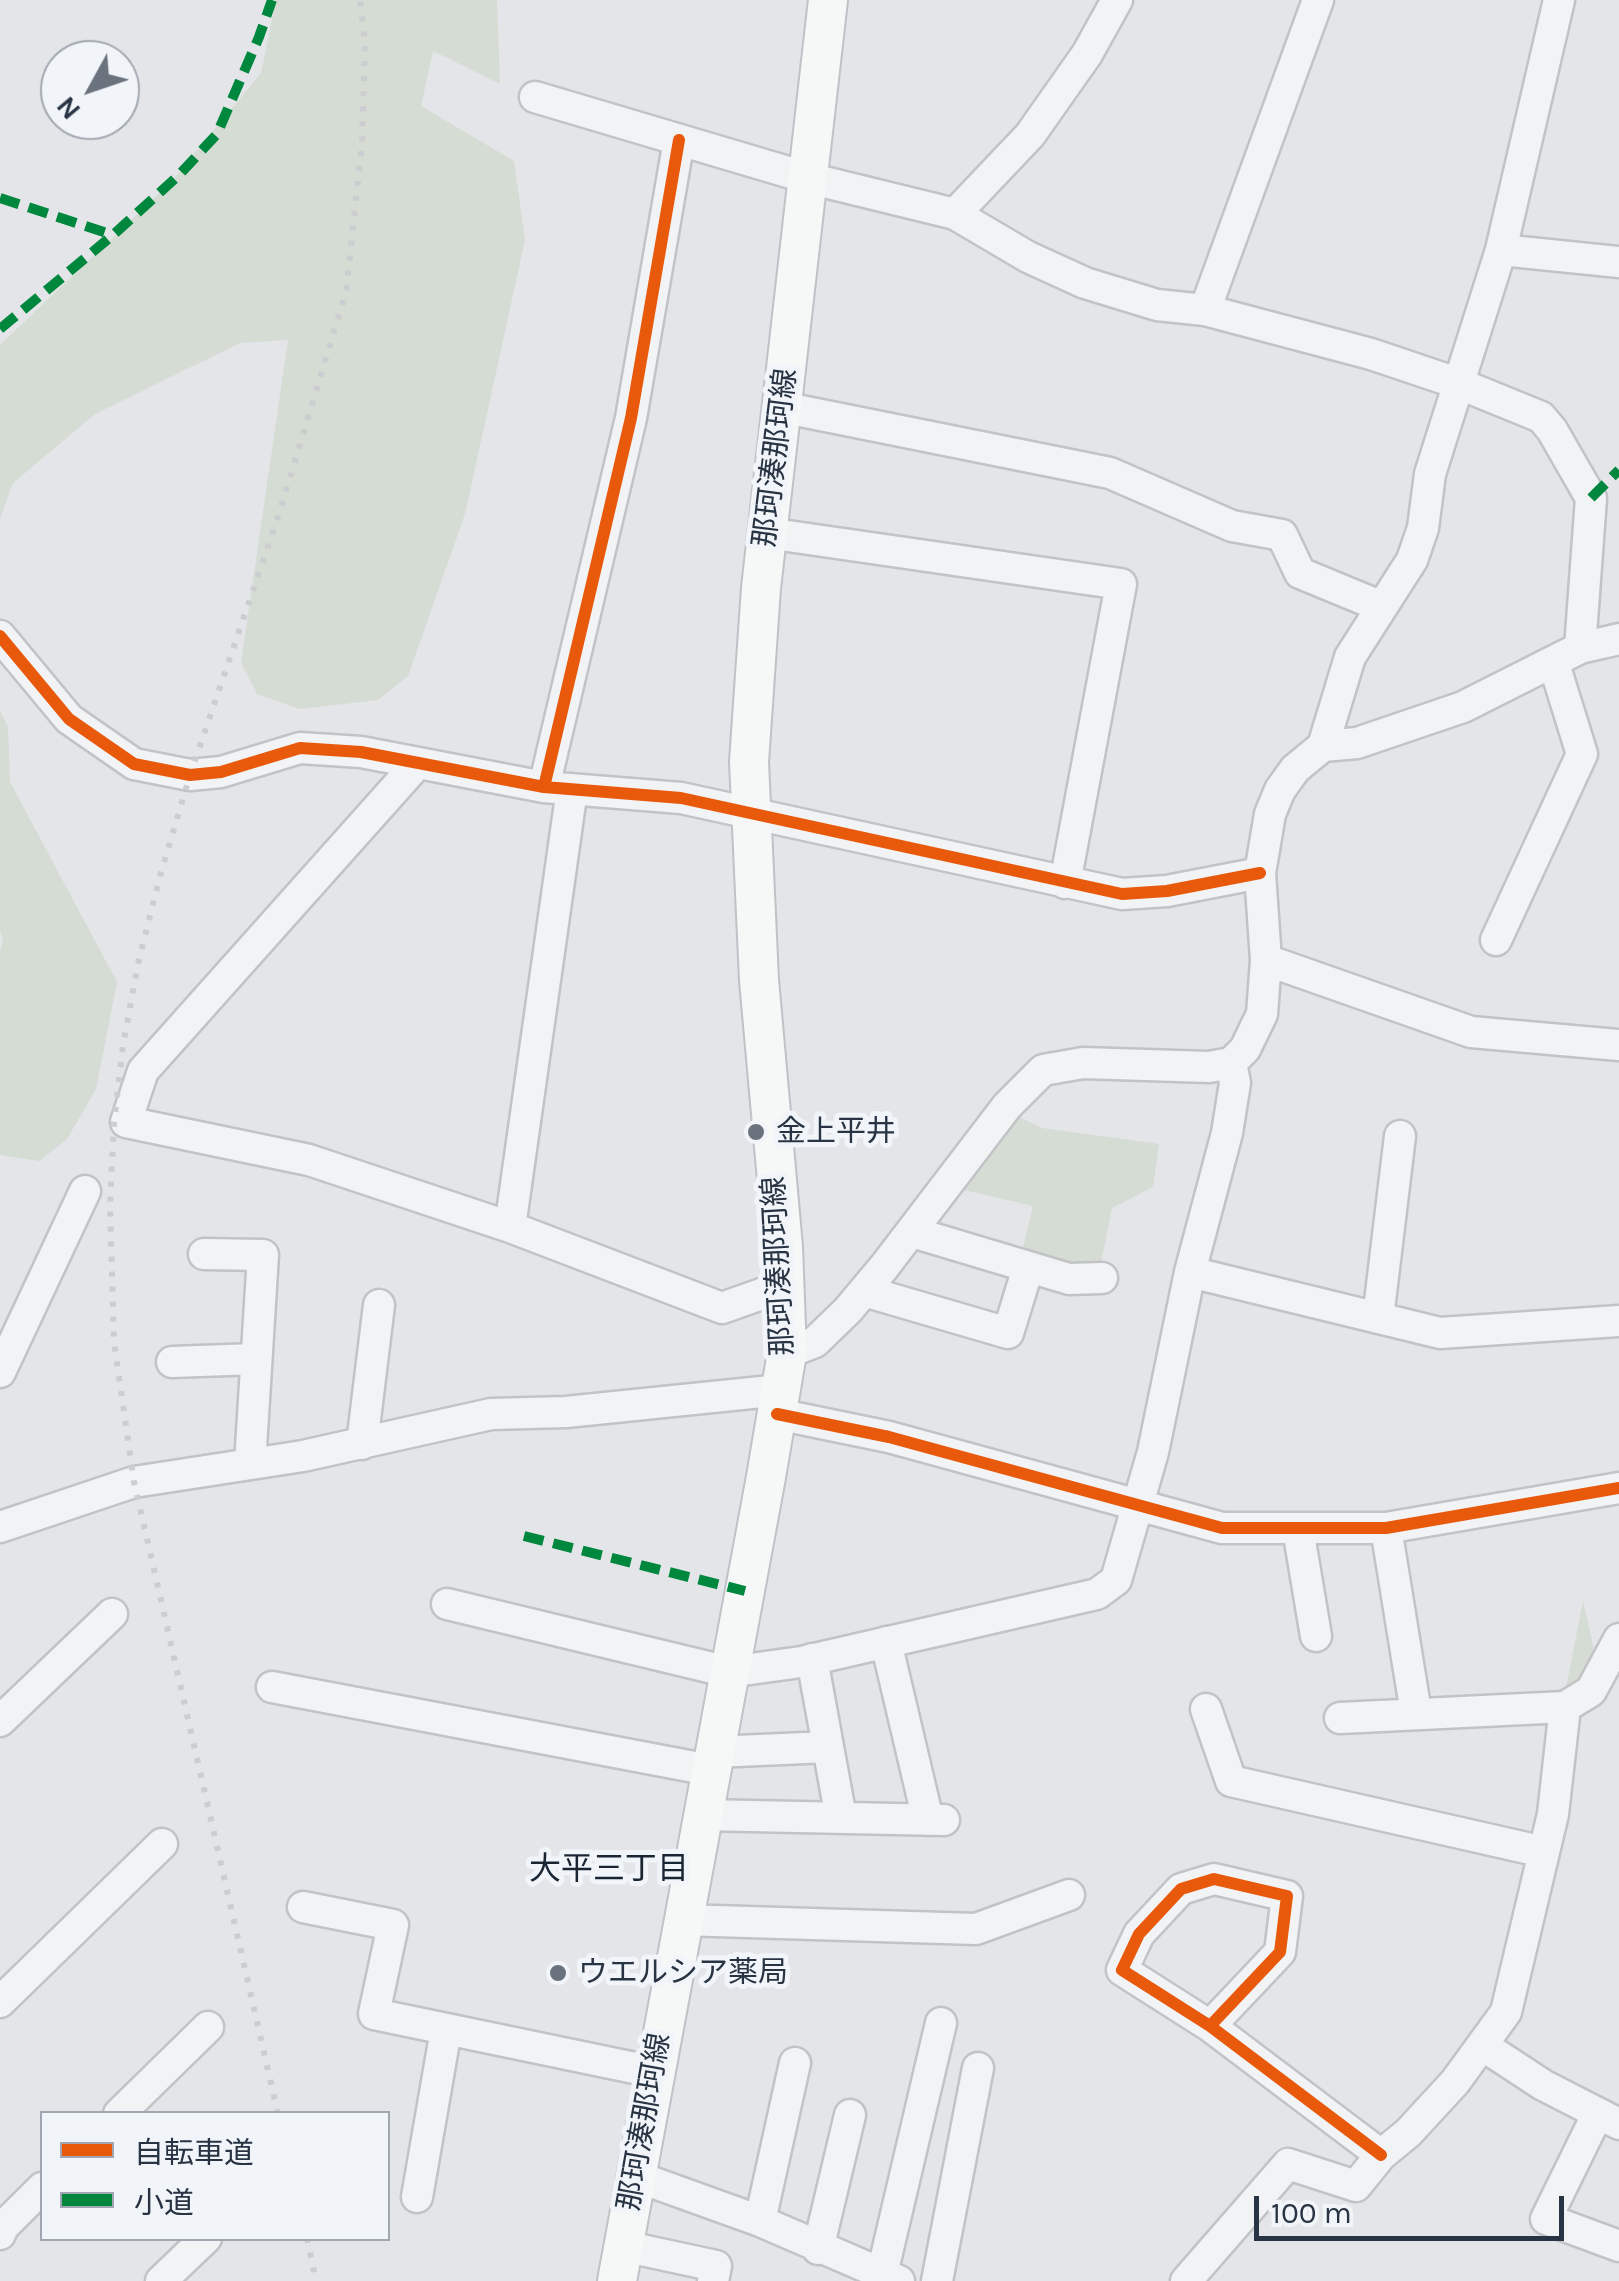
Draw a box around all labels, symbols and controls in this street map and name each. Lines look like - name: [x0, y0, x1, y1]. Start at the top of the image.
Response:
- north arrow: [40, 40, 140, 140]
- text: N: [49, 90, 87, 127]
- street label: 那珂湊那珂線: [747, 366, 805, 550]
- place label: 金上平井: [776, 1114, 896, 1150]
- marker: 金上平井: [745, 1121, 767, 1143]
- street label: 那珂湊那珂線: [756, 1175, 802, 1357]
- district label: 大平三丁目: [529, 1851, 689, 1889]
- place label: ウエルシア薬局: [578, 1955, 788, 1991]
- marker: ウエルシア薬局: [547, 1962, 569, 1984]
- street label: 那珂湊那珂線: [612, 2030, 678, 2214]
- legend: [40, 2111, 390, 2241]
- text: 自転車道: [134, 2135, 254, 2171]
- scale bar: [1259, 2176, 1569, 2238]
- text: 小道: [134, 2185, 194, 2221]
- text: 100 m: [1271, 2195, 1352, 2231]

